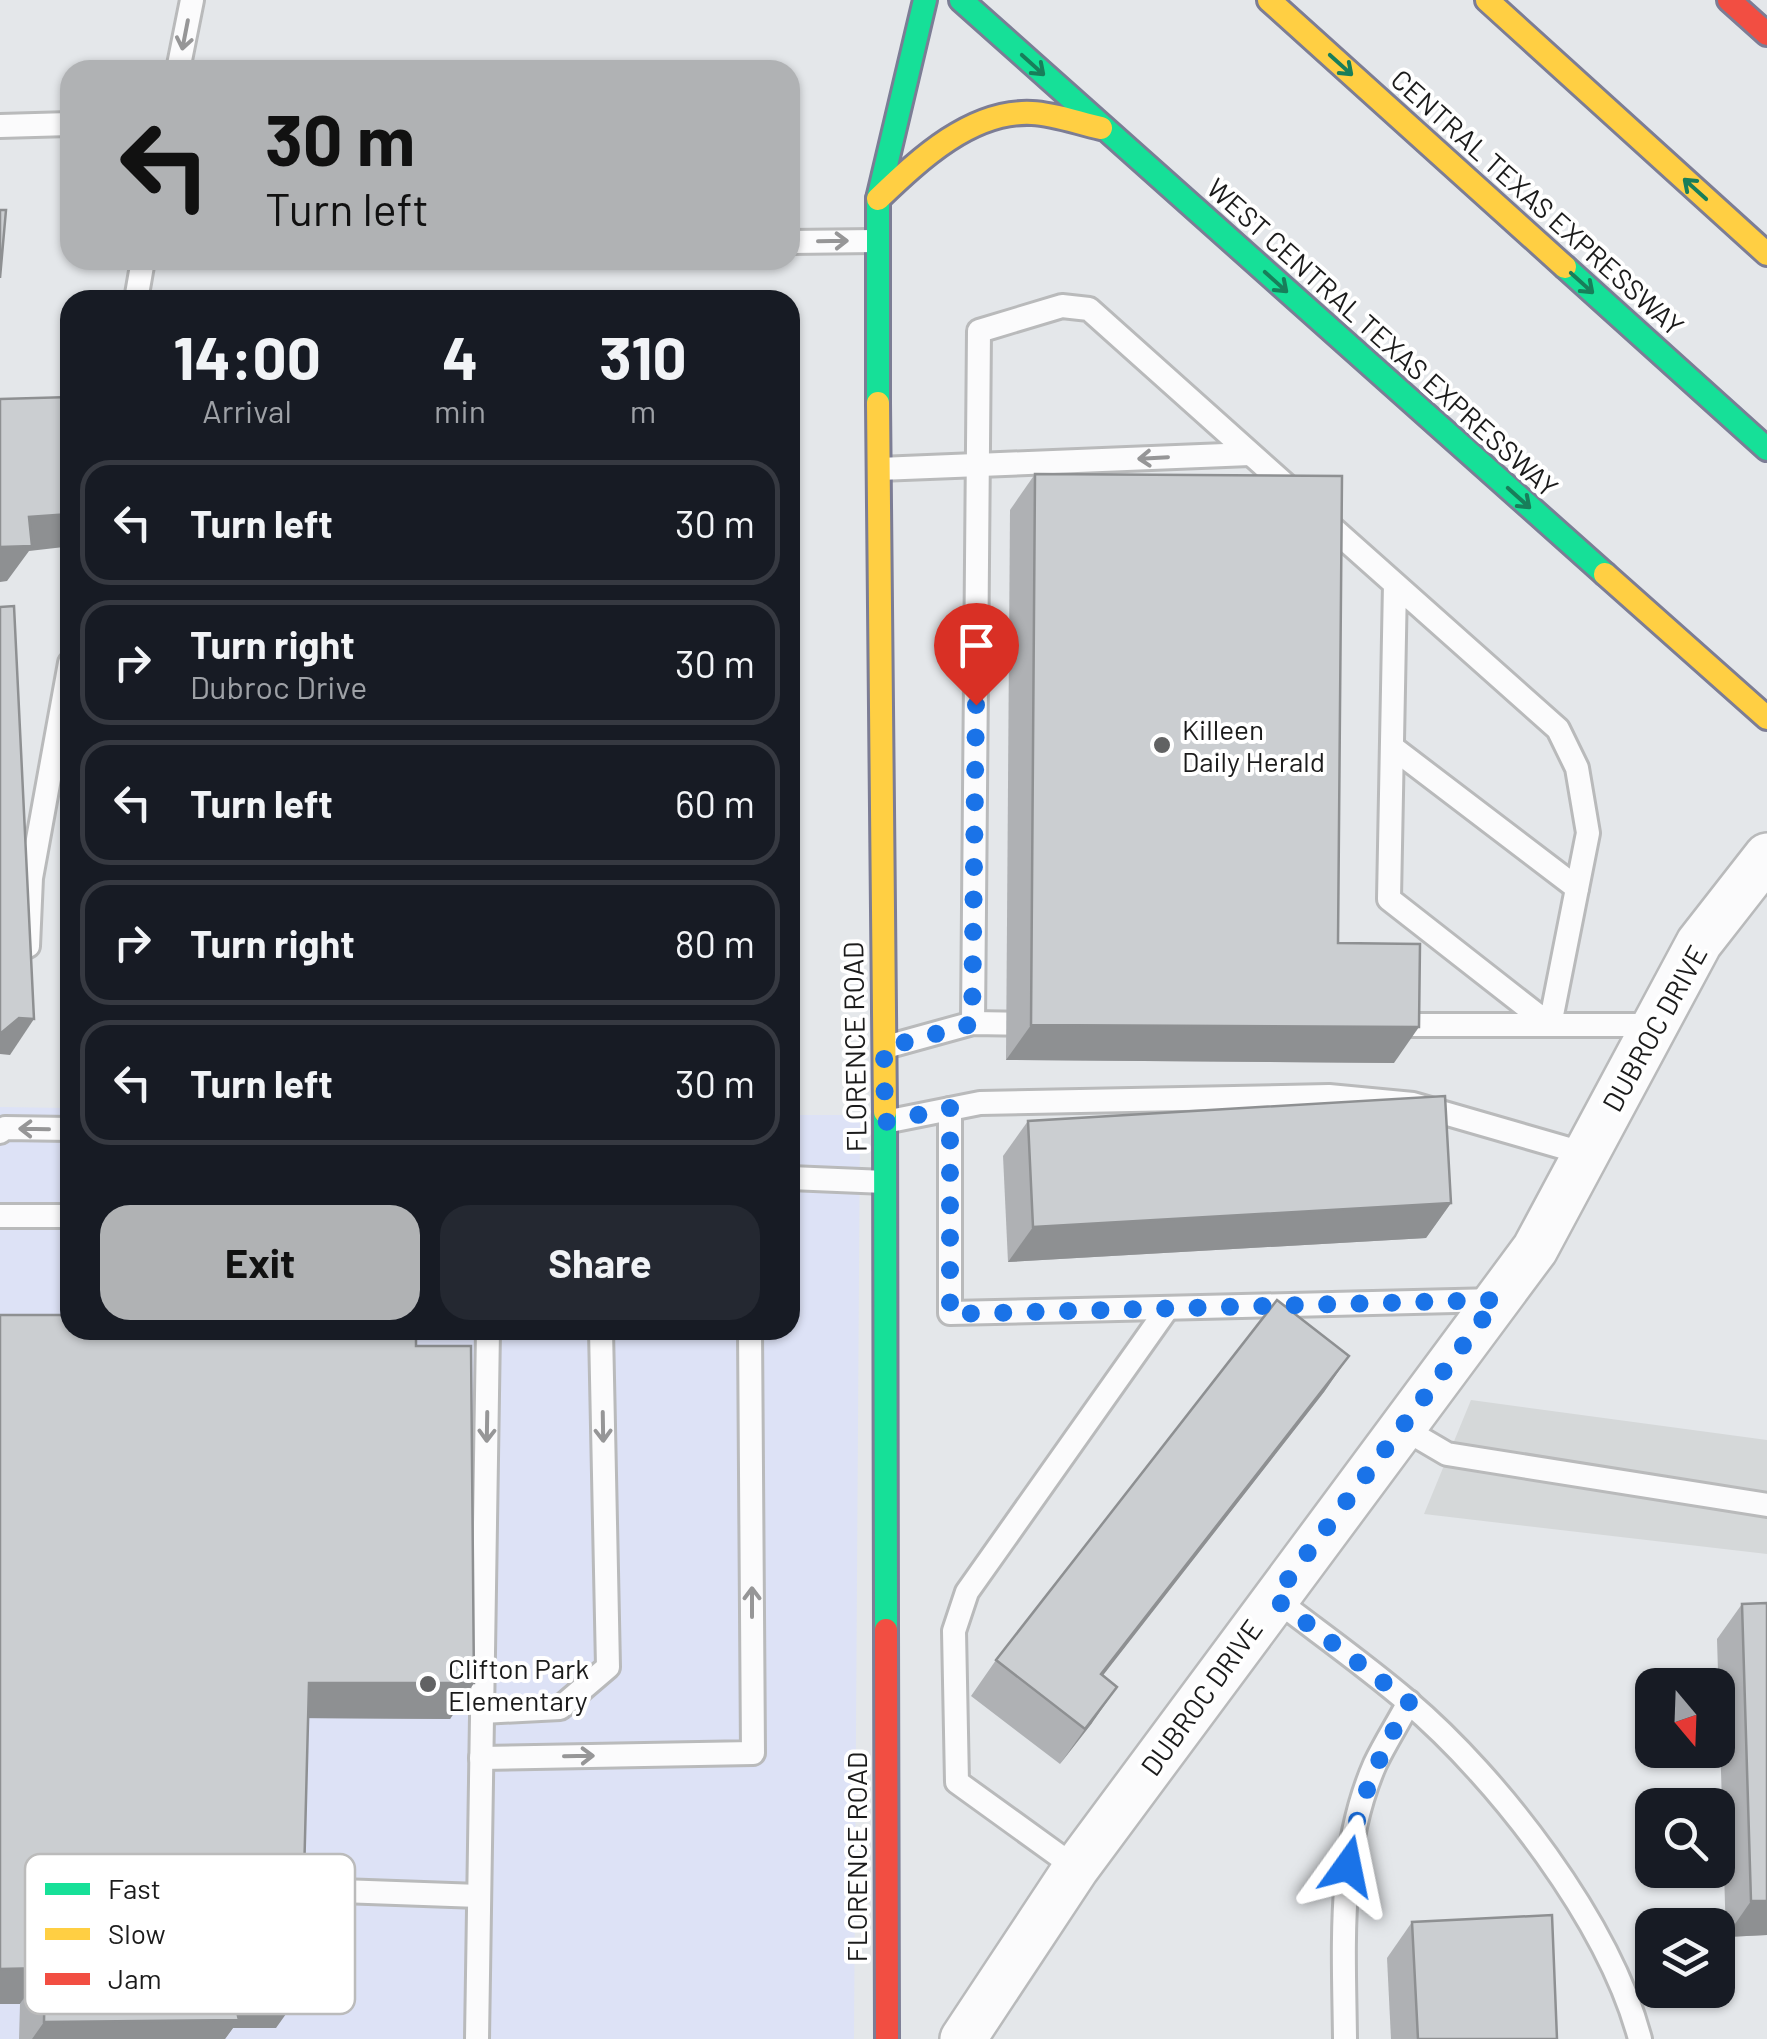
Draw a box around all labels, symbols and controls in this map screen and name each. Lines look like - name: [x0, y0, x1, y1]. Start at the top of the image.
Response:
- one-way arrow: [175, 18, 194, 50]
- one-way arrow: [1020, 54, 1045, 77]
- one-way arrow: [1328, 54, 1353, 77]
- street label: CENTRAL TEXAS EXPRESSWAY: [1385, 62, 1691, 342]
- text: 30 m: [265, 96, 415, 180]
- icon: left: [100, 100, 230, 230]
- street label: WEST CENTRAL TEXAS EXPRESSWAY: [1201, 170, 1565, 504]
- one-way arrow: [1683, 177, 1708, 200]
- text: Turn left: [265, 181, 429, 235]
- one-way arrow: [817, 232, 849, 251]
- one-way arrow: [1263, 270, 1288, 293]
- one-way arrow: [1569, 271, 1594, 294]
- text: 14:00: [173, 320, 321, 392]
- text: 4: [442, 320, 478, 392]
- text: 310: [599, 320, 687, 392]
- text: Arrival: [202, 391, 292, 429]
- text: min: [434, 391, 486, 429]
- text: m: [630, 391, 656, 429]
- one-way arrow: [1137, 449, 1169, 468]
- one-way arrow: [1506, 486, 1531, 509]
- icon: left: [105, 495, 160, 550]
- text: Turn left: [190, 500, 333, 546]
- text: 30 m: [675, 500, 755, 546]
- pin: [934, 603, 1019, 706]
- icon: arrive: [949, 618, 1004, 673]
- text: Turn right: [190, 621, 355, 667]
- icon: right: [105, 635, 160, 690]
- text: 30 m: [675, 640, 755, 686]
- text: Dubroc Drive: [190, 667, 367, 705]
- place label: Killeen Daily Herald: [1182, 712, 1325, 778]
- marker: Killeen Daily Herald: [1151, 734, 1173, 756]
- icon: left: [105, 775, 160, 830]
- text: Turn left: [190, 780, 333, 826]
- text: 60 m: [675, 780, 755, 826]
- icon: right: [105, 915, 160, 970]
- text: Turn right: [190, 920, 355, 966]
- text: 80 m: [675, 920, 755, 966]
- street label: DUBROC DRIVE: [1594, 939, 1714, 1117]
- street label: FLORENCE ROAD: [835, 941, 873, 1153]
- icon: left: [105, 1055, 160, 1110]
- text: Turn left: [190, 1060, 333, 1106]
- text: 30 m: [675, 1060, 755, 1106]
- one-way arrow: [19, 1119, 51, 1138]
- button: Exit: [100, 1205, 420, 1320]
- button: Share: [440, 1205, 760, 1320]
- one-way arrow: [478, 1410, 496, 1443]
- one-way arrow: [593, 1411, 612, 1443]
- one-way arrow: [742, 1587, 762, 1620]
- street label: DUBROC DRIVE: [1133, 1612, 1269, 1782]
- place label: Clifton Park Elementary: [448, 1651, 589, 1717]
- north arrow: [1635, 1668, 1735, 1768]
- map controls: [1635, 1668, 1735, 2008]
- marker: Clifton Park Elementary: [417, 1673, 439, 1695]
- one-way arrow: [562, 1746, 594, 1766]
- street label: FLORENCE ROAD: [839, 1752, 873, 1962]
- button: search: [1635, 1788, 1735, 1888]
- position arrow: [1296, 1814, 1400, 1918]
- legend: [25, 1854, 355, 2014]
- text: Fast: [108, 1871, 161, 1905]
- button: layers: [1635, 1908, 1735, 2008]
- text: Slow: [108, 1916, 166, 1950]
- text: Jam: [108, 1961, 162, 1995]

